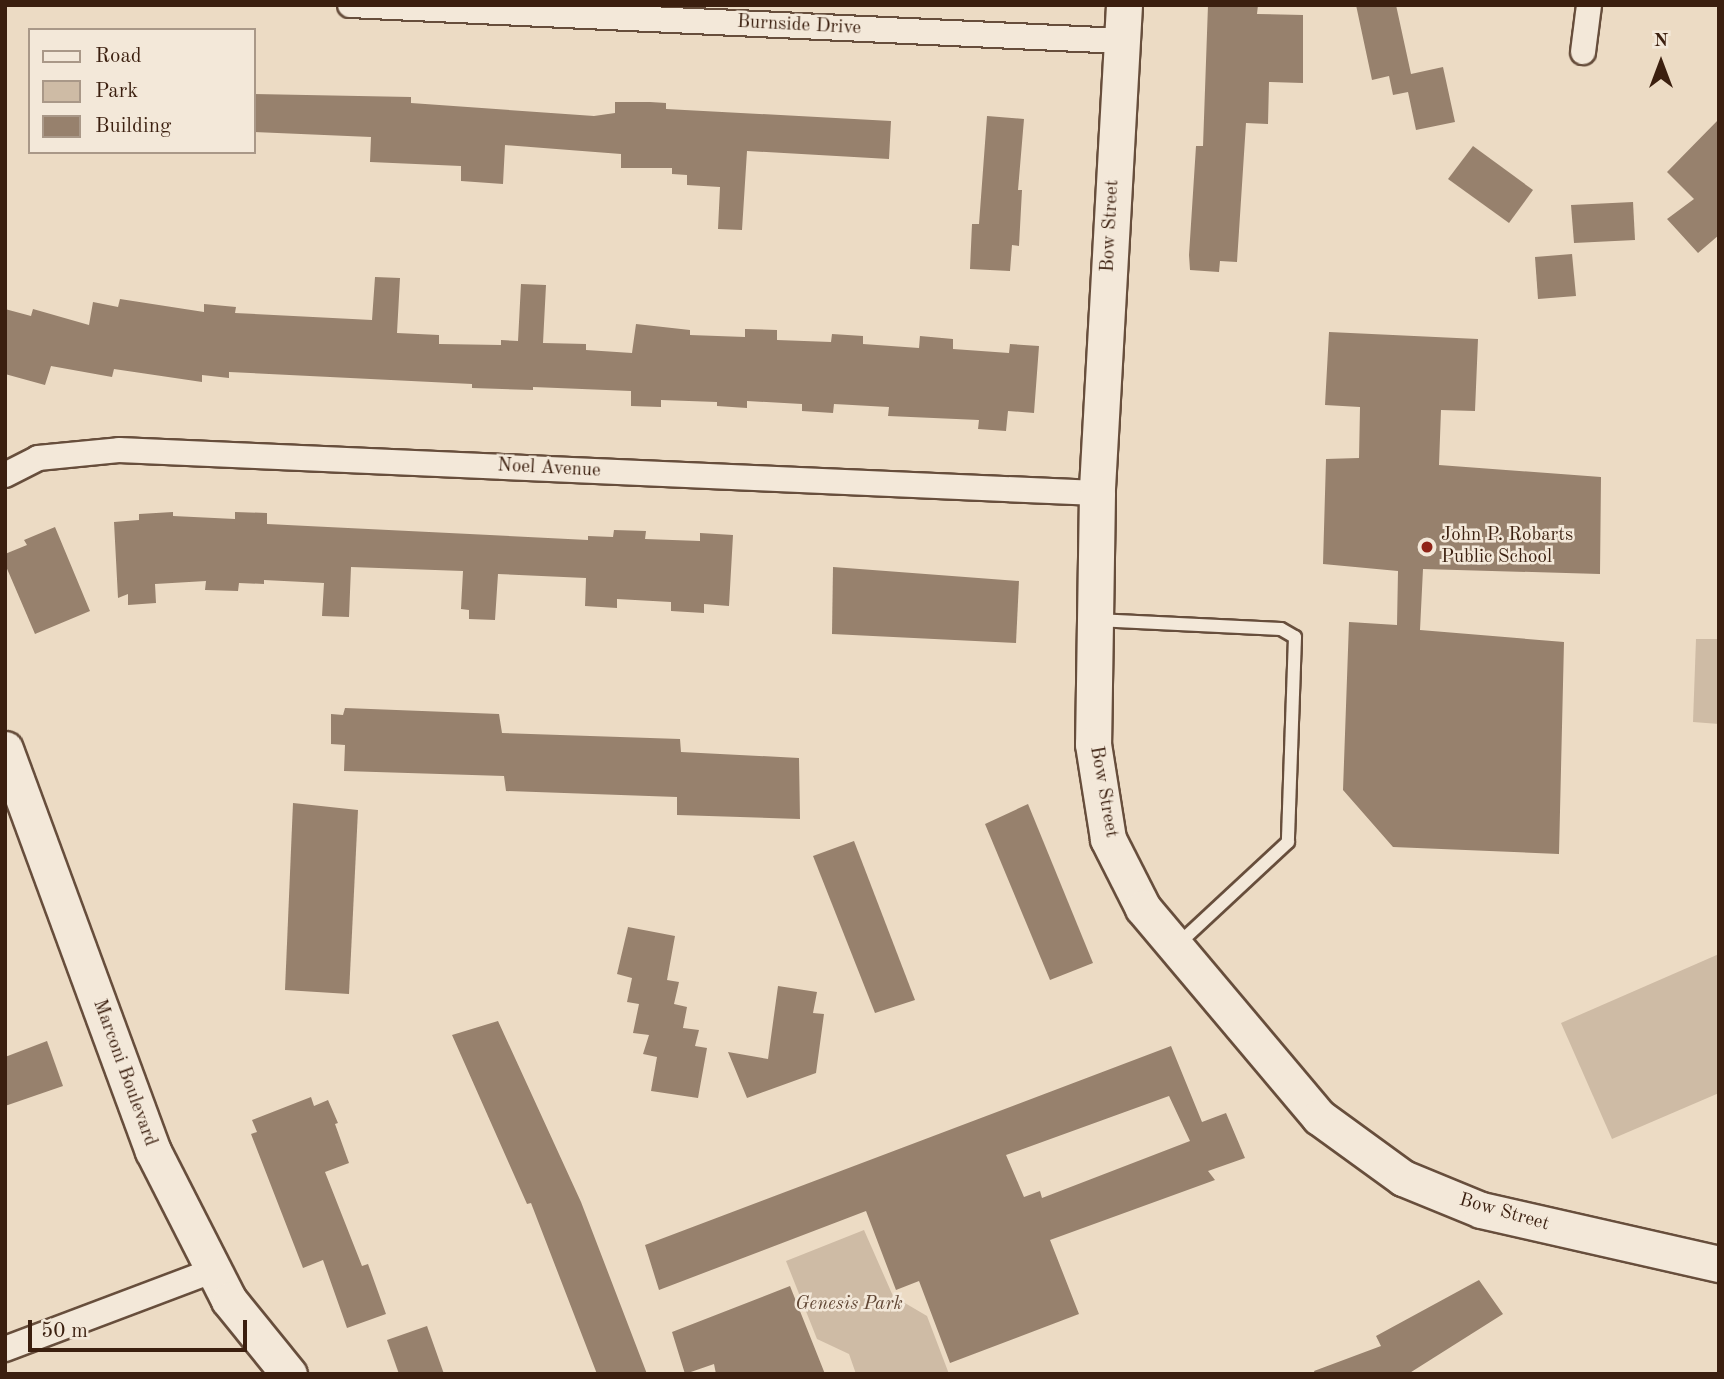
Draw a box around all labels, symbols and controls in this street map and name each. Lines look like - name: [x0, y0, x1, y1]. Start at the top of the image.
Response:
- street label: Burnside Drive: [736, 11, 862, 41]
- legend: [28, 28, 256, 154]
- north arrow: [1626, 28, 1696, 98]
- text: N: [1654, 32, 1668, 51]
- text: Road: [95, 46, 142, 67]
- text: Park: [95, 81, 138, 102]
- text: Building: [95, 116, 171, 137]
- street label: Bow Street: [1097, 179, 1125, 273]
- street label: Noel Avenue: [497, 455, 601, 483]
- place label: John P. Robarts Public School: [1441, 525, 1573, 569]
- marker: John P. Robarts Public School: [1419, 539, 1435, 555]
- street label: Bow Street: [1084, 744, 1122, 840]
- street label: Marconi Boulevard: [87, 996, 161, 1150]
- street label: Bow Street: [1456, 1189, 1552, 1237]
- park label: Genesis Park: [795, 1294, 903, 1316]
- scale bar: [32, 1306, 250, 1350]
- text: 50 m: [41, 1321, 88, 1342]

